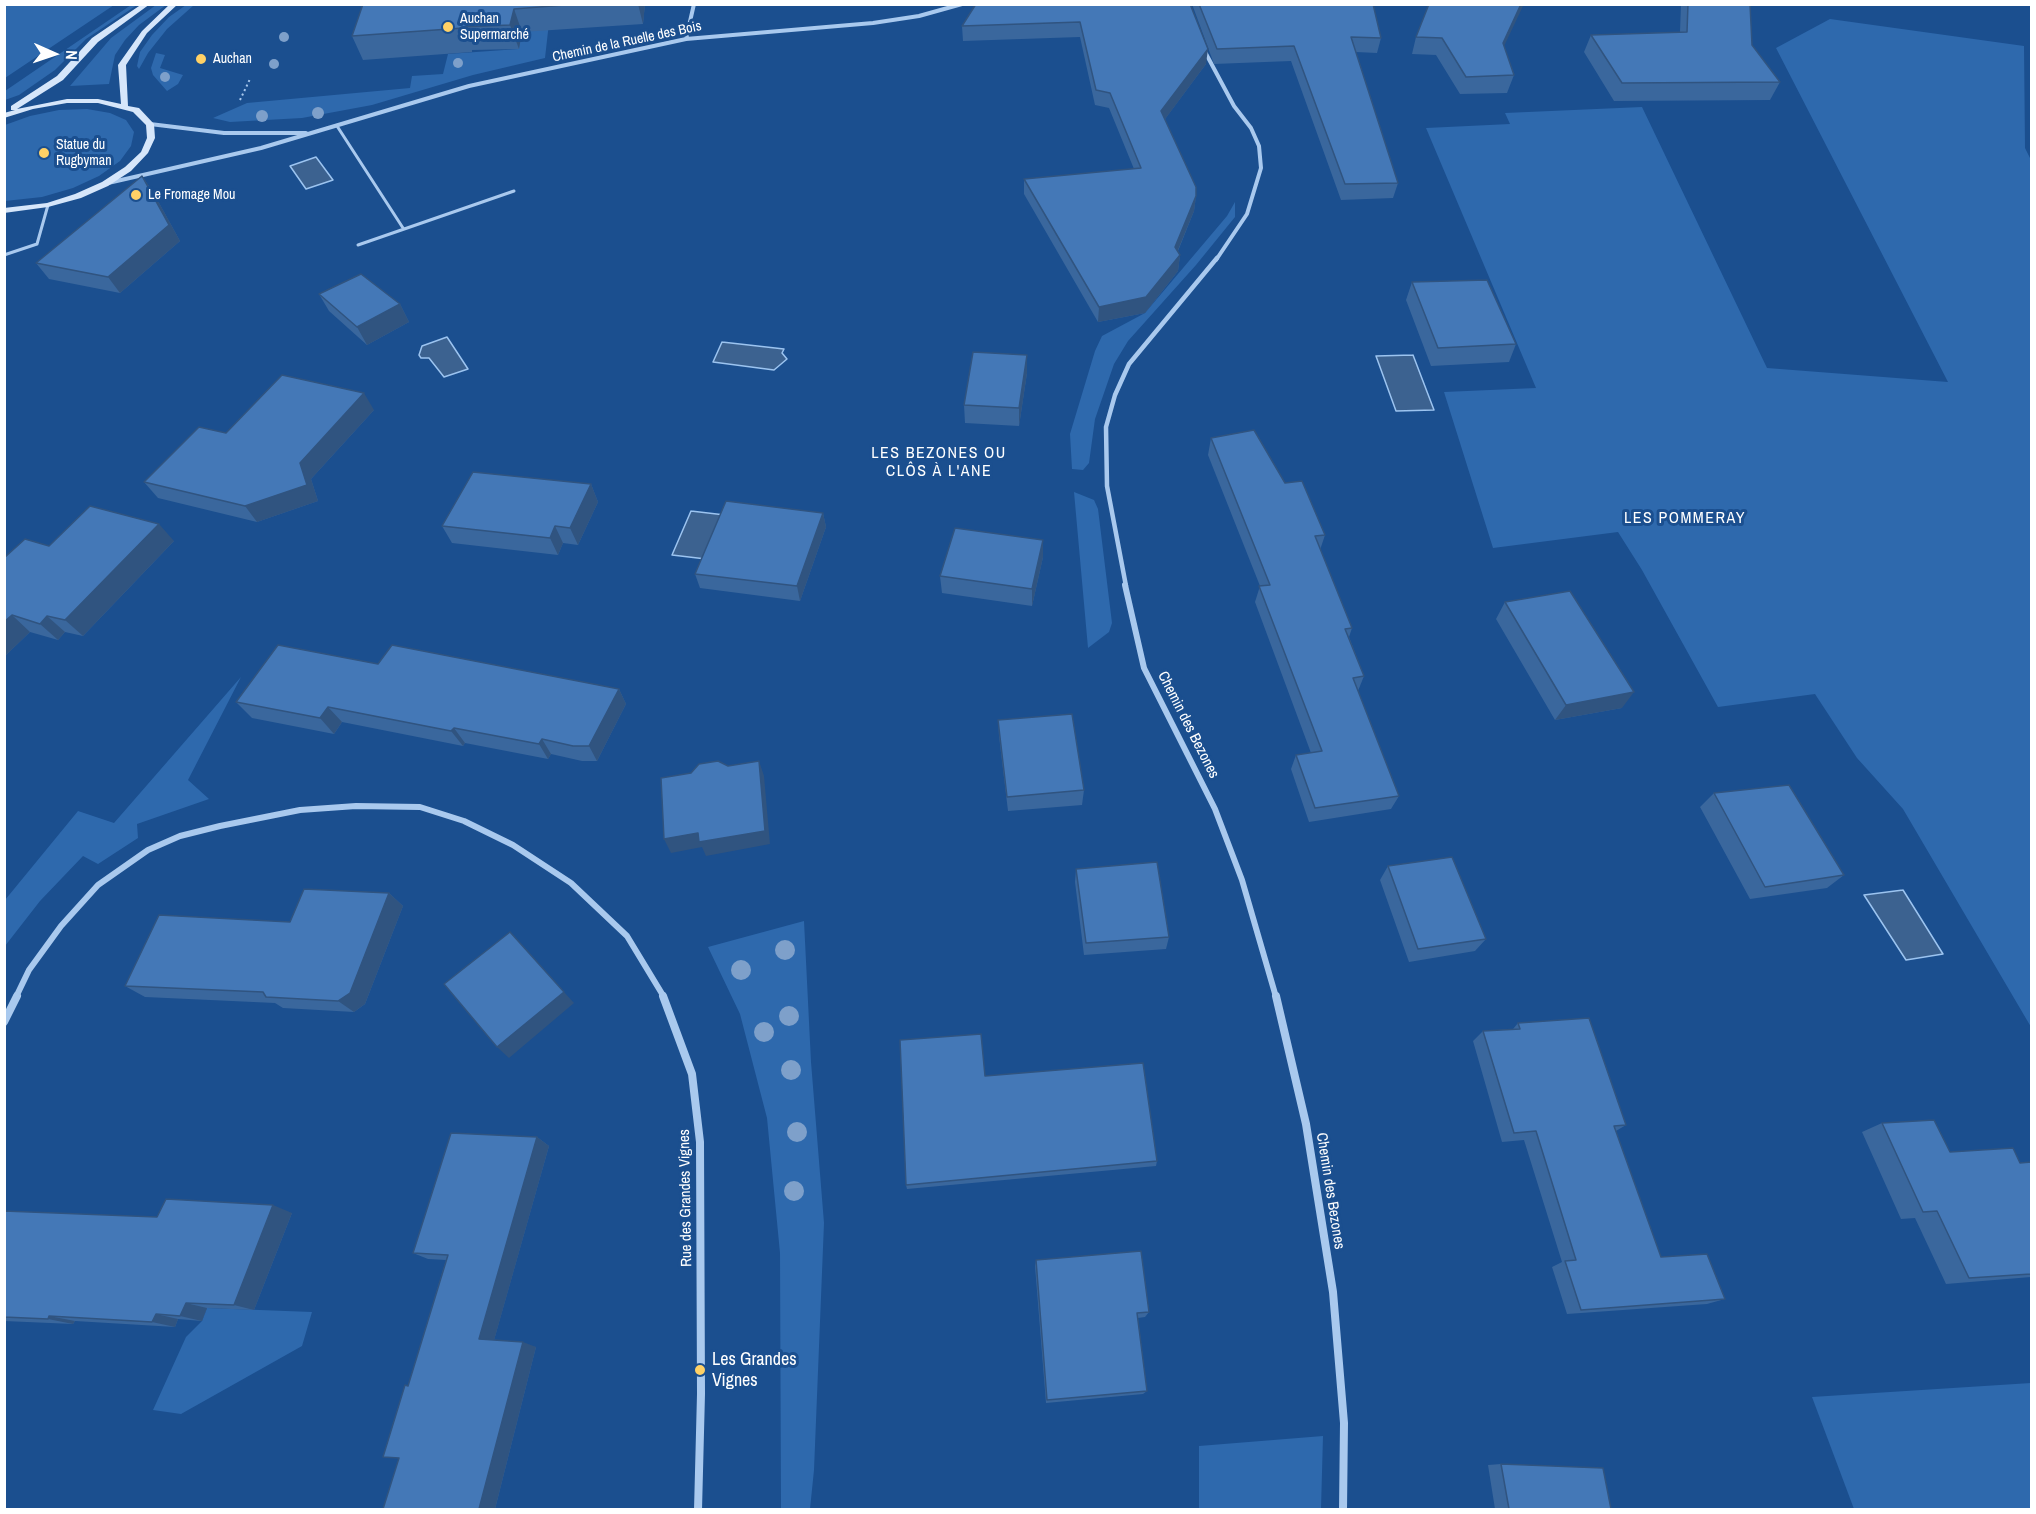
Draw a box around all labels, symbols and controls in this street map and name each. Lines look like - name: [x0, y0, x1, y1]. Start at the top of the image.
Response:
- place label: Auchan Supermarché: [460, 11, 529, 44]
- street label: Chemin de la Ruelle des Bois: [551, 18, 703, 66]
- marker: Auchan Supermarché: [441, 20, 455, 34]
- north arrow: [24, 24, 84, 84]
- text: N: [61, 50, 83, 60]
- place label: Auchan: [213, 51, 252, 67]
- marker: Auchan: [194, 52, 208, 66]
- place label: Statue du Rugbyman: [56, 137, 112, 170]
- marker: Statue du Rugbyman: [37, 146, 51, 160]
- place label: Le Fromage Mou: [148, 187, 235, 203]
- marker: Le Fromage Mou: [129, 188, 143, 202]
- district label: LES BEZONES OU CLÔS À L'ANE: [871, 444, 1007, 482]
- district label: LES POMMERAY: [1624, 509, 1746, 529]
- street label: Chemin des Bezones: [1153, 669, 1223, 781]
- street label: Rue des Grandes Vignes: [676, 1129, 696, 1267]
- street label: Chemin des Bezones: [1312, 1132, 1348, 1250]
- place label: Les Grandes Vignes: [712, 1349, 797, 1392]
- marker: Les Grandes Vignes: [693, 1363, 707, 1377]

